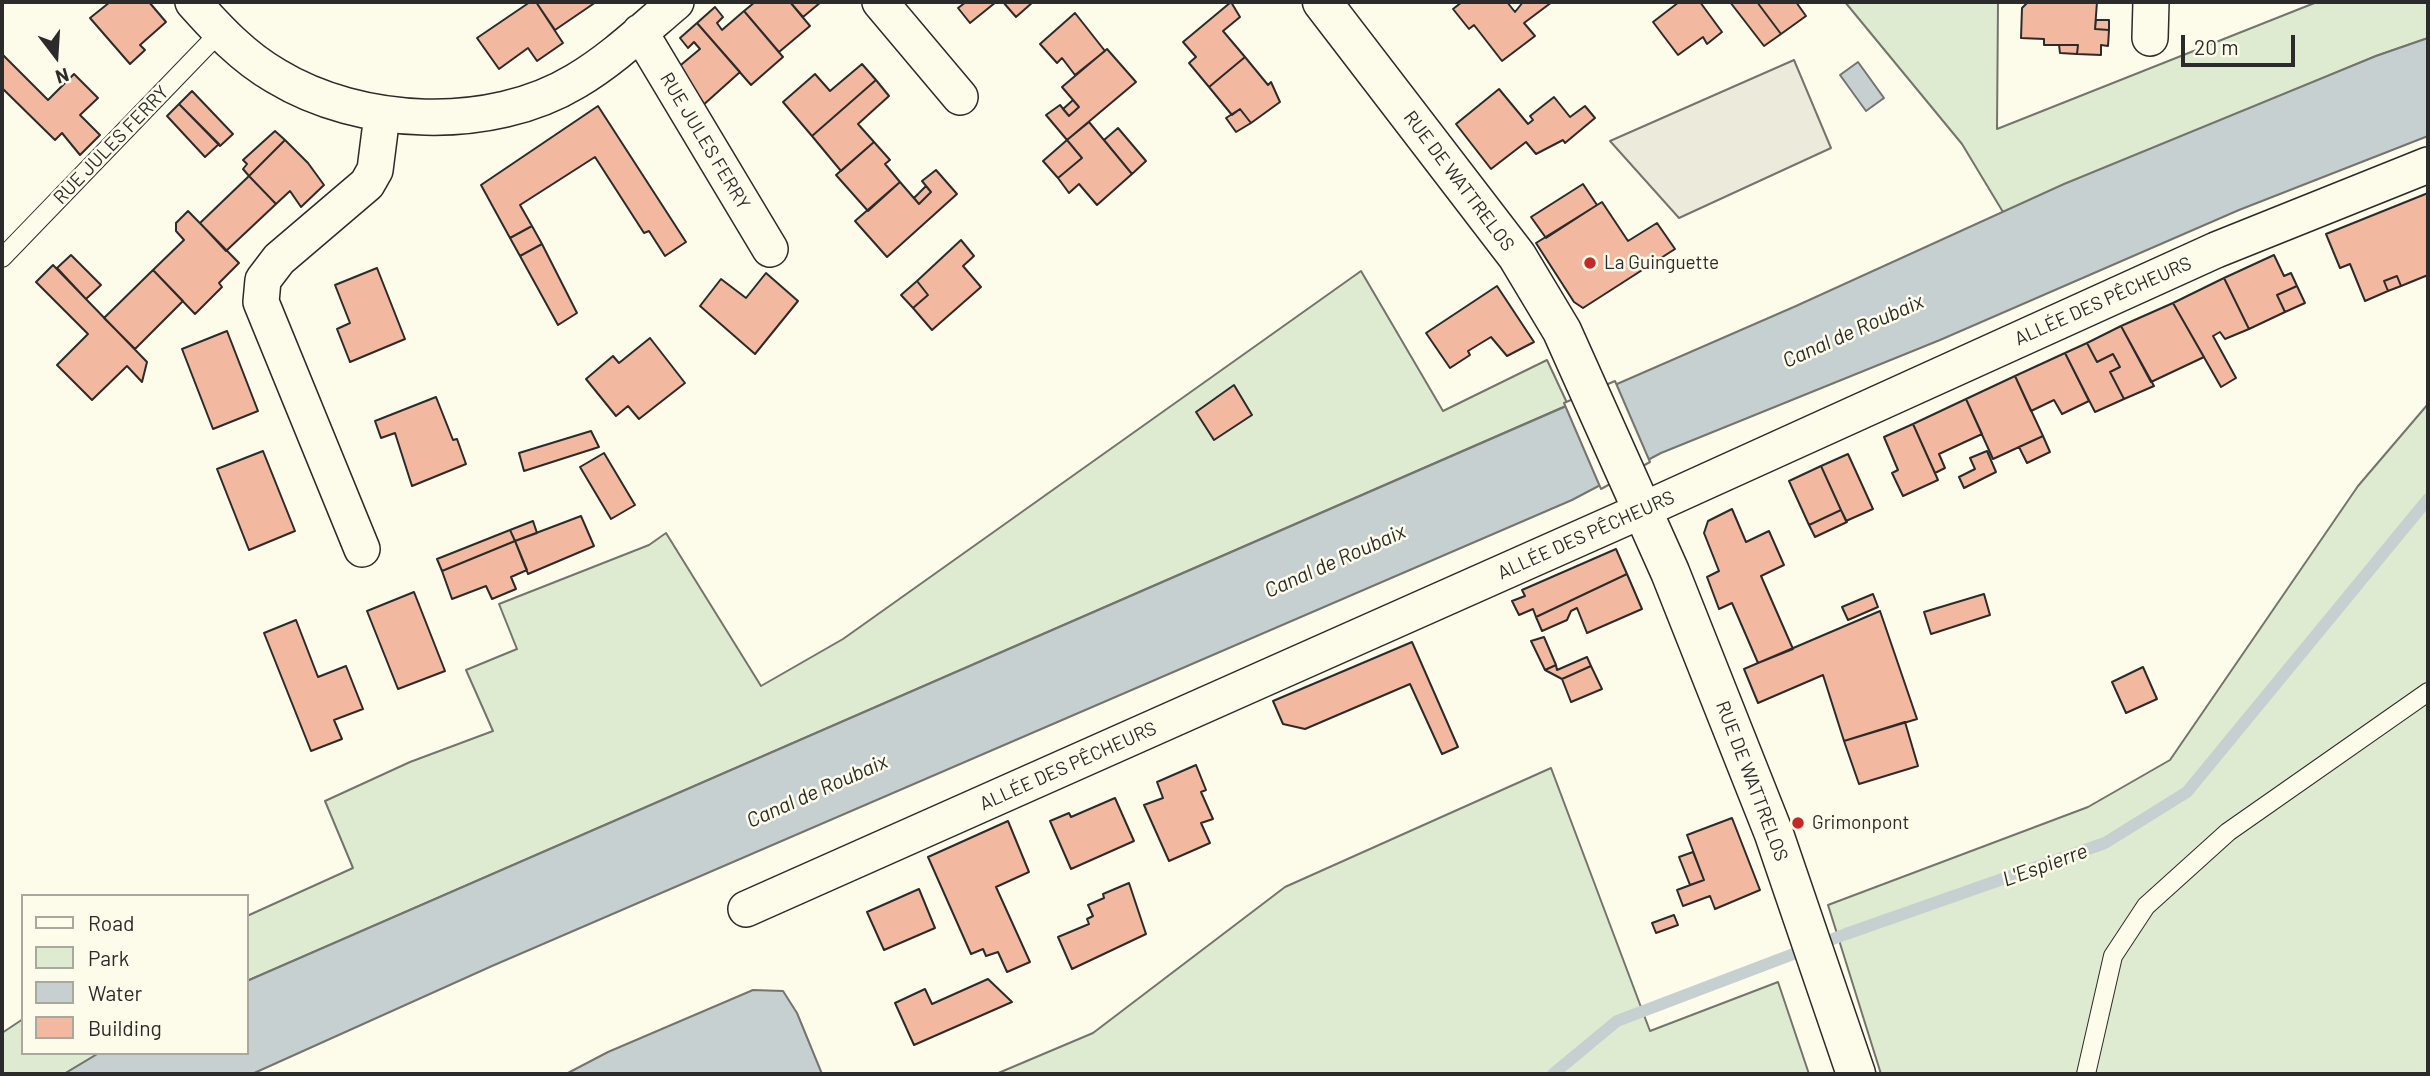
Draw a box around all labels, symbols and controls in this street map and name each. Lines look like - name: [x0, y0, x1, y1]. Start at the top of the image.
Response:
- north arrow: [21, 21, 91, 91]
- scale bar: [2185, 21, 2299, 65]
- text: 20 m: [2194, 34, 2239, 59]
- text: N: [53, 64, 72, 89]
- street label: RUE JULES FERRY: [655, 68, 755, 214]
- street label: RUE JULES FERRY: [49, 81, 173, 209]
- street label: RUE DE WATTRELOS: [1399, 106, 1519, 256]
- place label: La Guinguette: [1604, 252, 1719, 274]
- street label: ALLÉE DES PÊCHEURS: [2011, 252, 2195, 350]
- marker: La Guinguette: [1582, 255, 1598, 271]
- water label: Canal de Roubaix: [1779, 289, 1927, 373]
- street label: ALLÉE DES PÊCHEURS: [1494, 486, 1678, 584]
- water label: Canal de Roubaix: [1261, 519, 1409, 603]
- street label: RUE DE WATTRELOS: [1711, 698, 1793, 864]
- street label: ALLÉE DES PÊCHEURS: [976, 717, 1160, 815]
- water label: Canal de Roubaix: [743, 749, 891, 833]
- place label: Grimonpont: [1812, 812, 1909, 834]
- marker: Grimonpont: [1790, 815, 1806, 831]
- water label: L'Espierre: [1999, 838, 2091, 892]
- legend: [21, 894, 248, 1055]
- text: Road: [88, 910, 134, 935]
- text: Park: [88, 945, 129, 970]
- text: Water: [88, 980, 142, 1005]
- text: Building: [88, 1015, 162, 1040]

